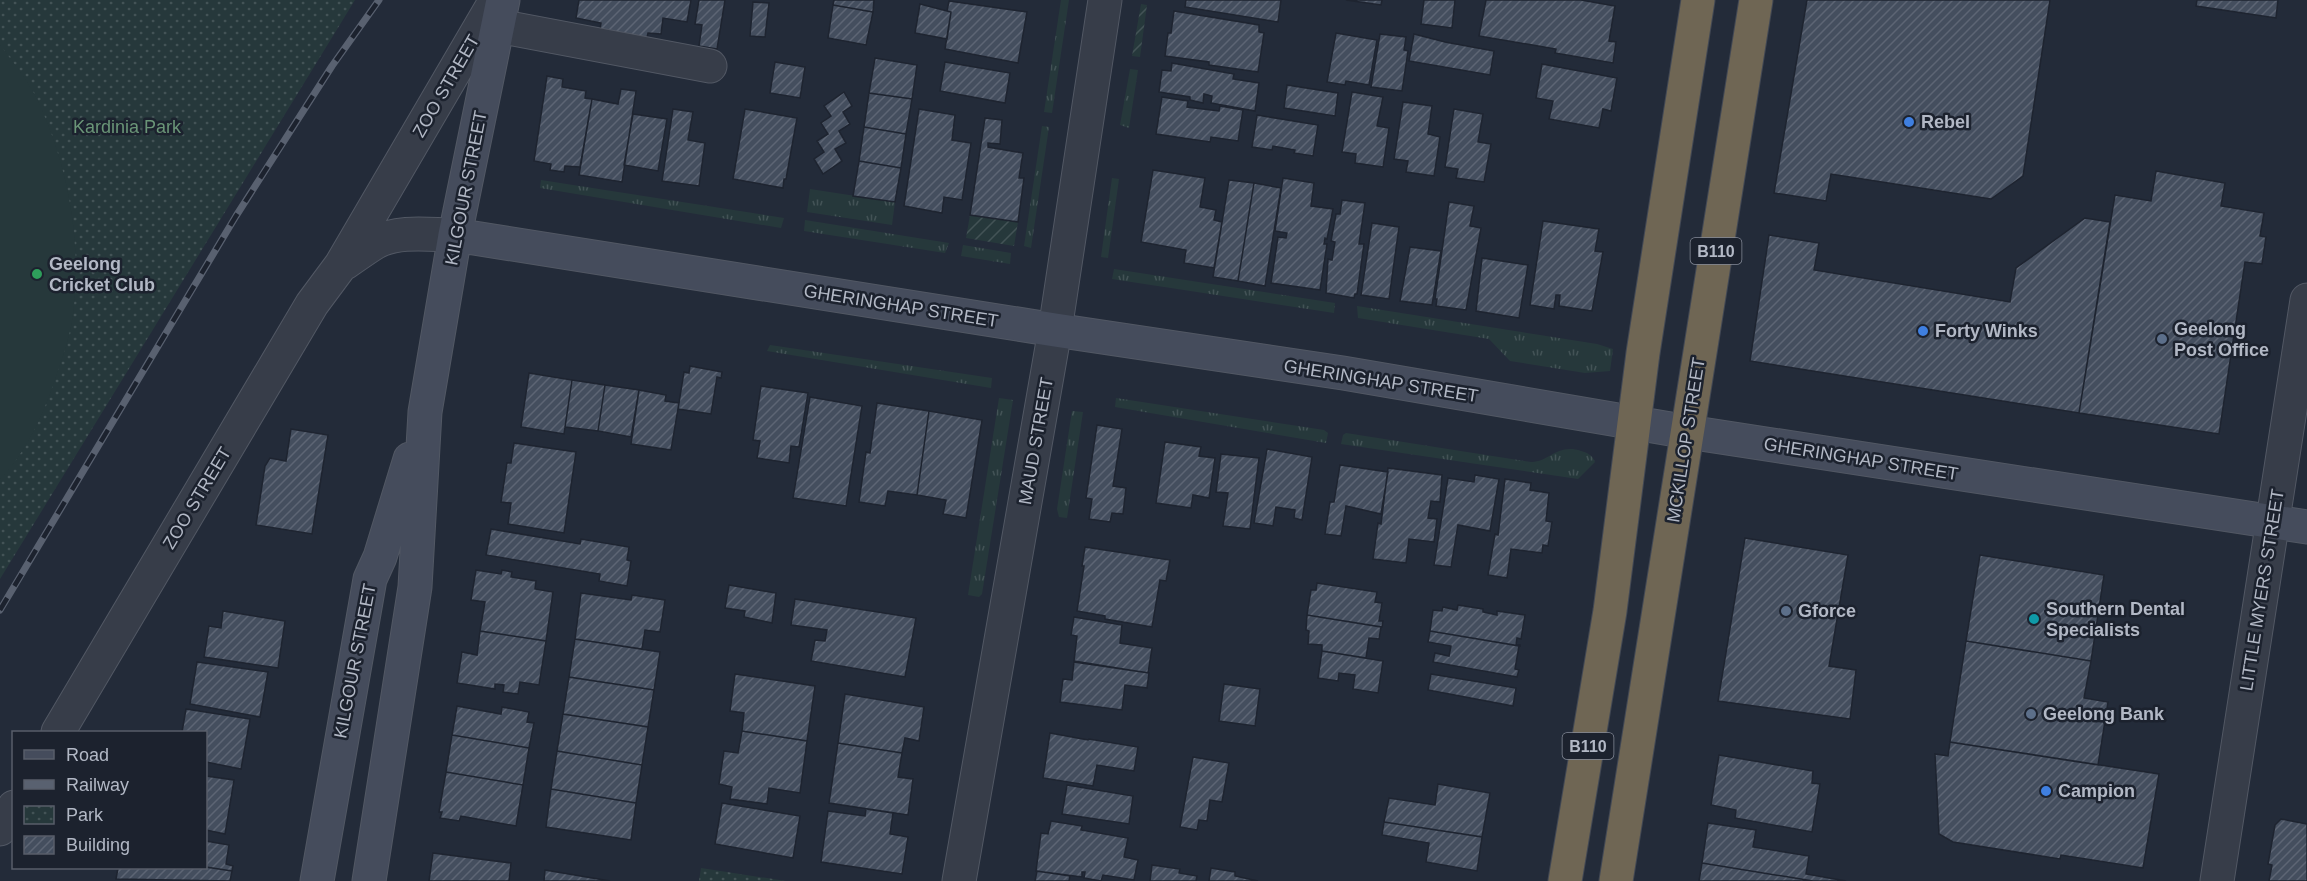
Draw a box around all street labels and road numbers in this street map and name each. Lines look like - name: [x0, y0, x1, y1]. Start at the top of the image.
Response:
- street label: ZOO STREET: [409, 31, 483, 141]
- street label: KILGOUR STREET: [441, 109, 491, 267]
- road number: B110: [1690, 238, 1742, 264]
- street label: GHERINGHAP STREET: [802, 281, 1000, 331]
- street label: GHERINGHAP STREET: [1282, 356, 1480, 406]
- street label: MCKILLOP STREET: [1663, 356, 1709, 524]
- street label: MAUD STREET: [1015, 376, 1057, 506]
- street label: GHERINGHAP STREET: [1762, 434, 1960, 484]
- street label: ZOO STREET: [159, 444, 235, 552]
- street label: LITTLE MYERS STREET: [2236, 488, 2288, 692]
- street label: KILGOUR STREET: [330, 582, 380, 740]
- road number: B110: [1562, 733, 1614, 759]

